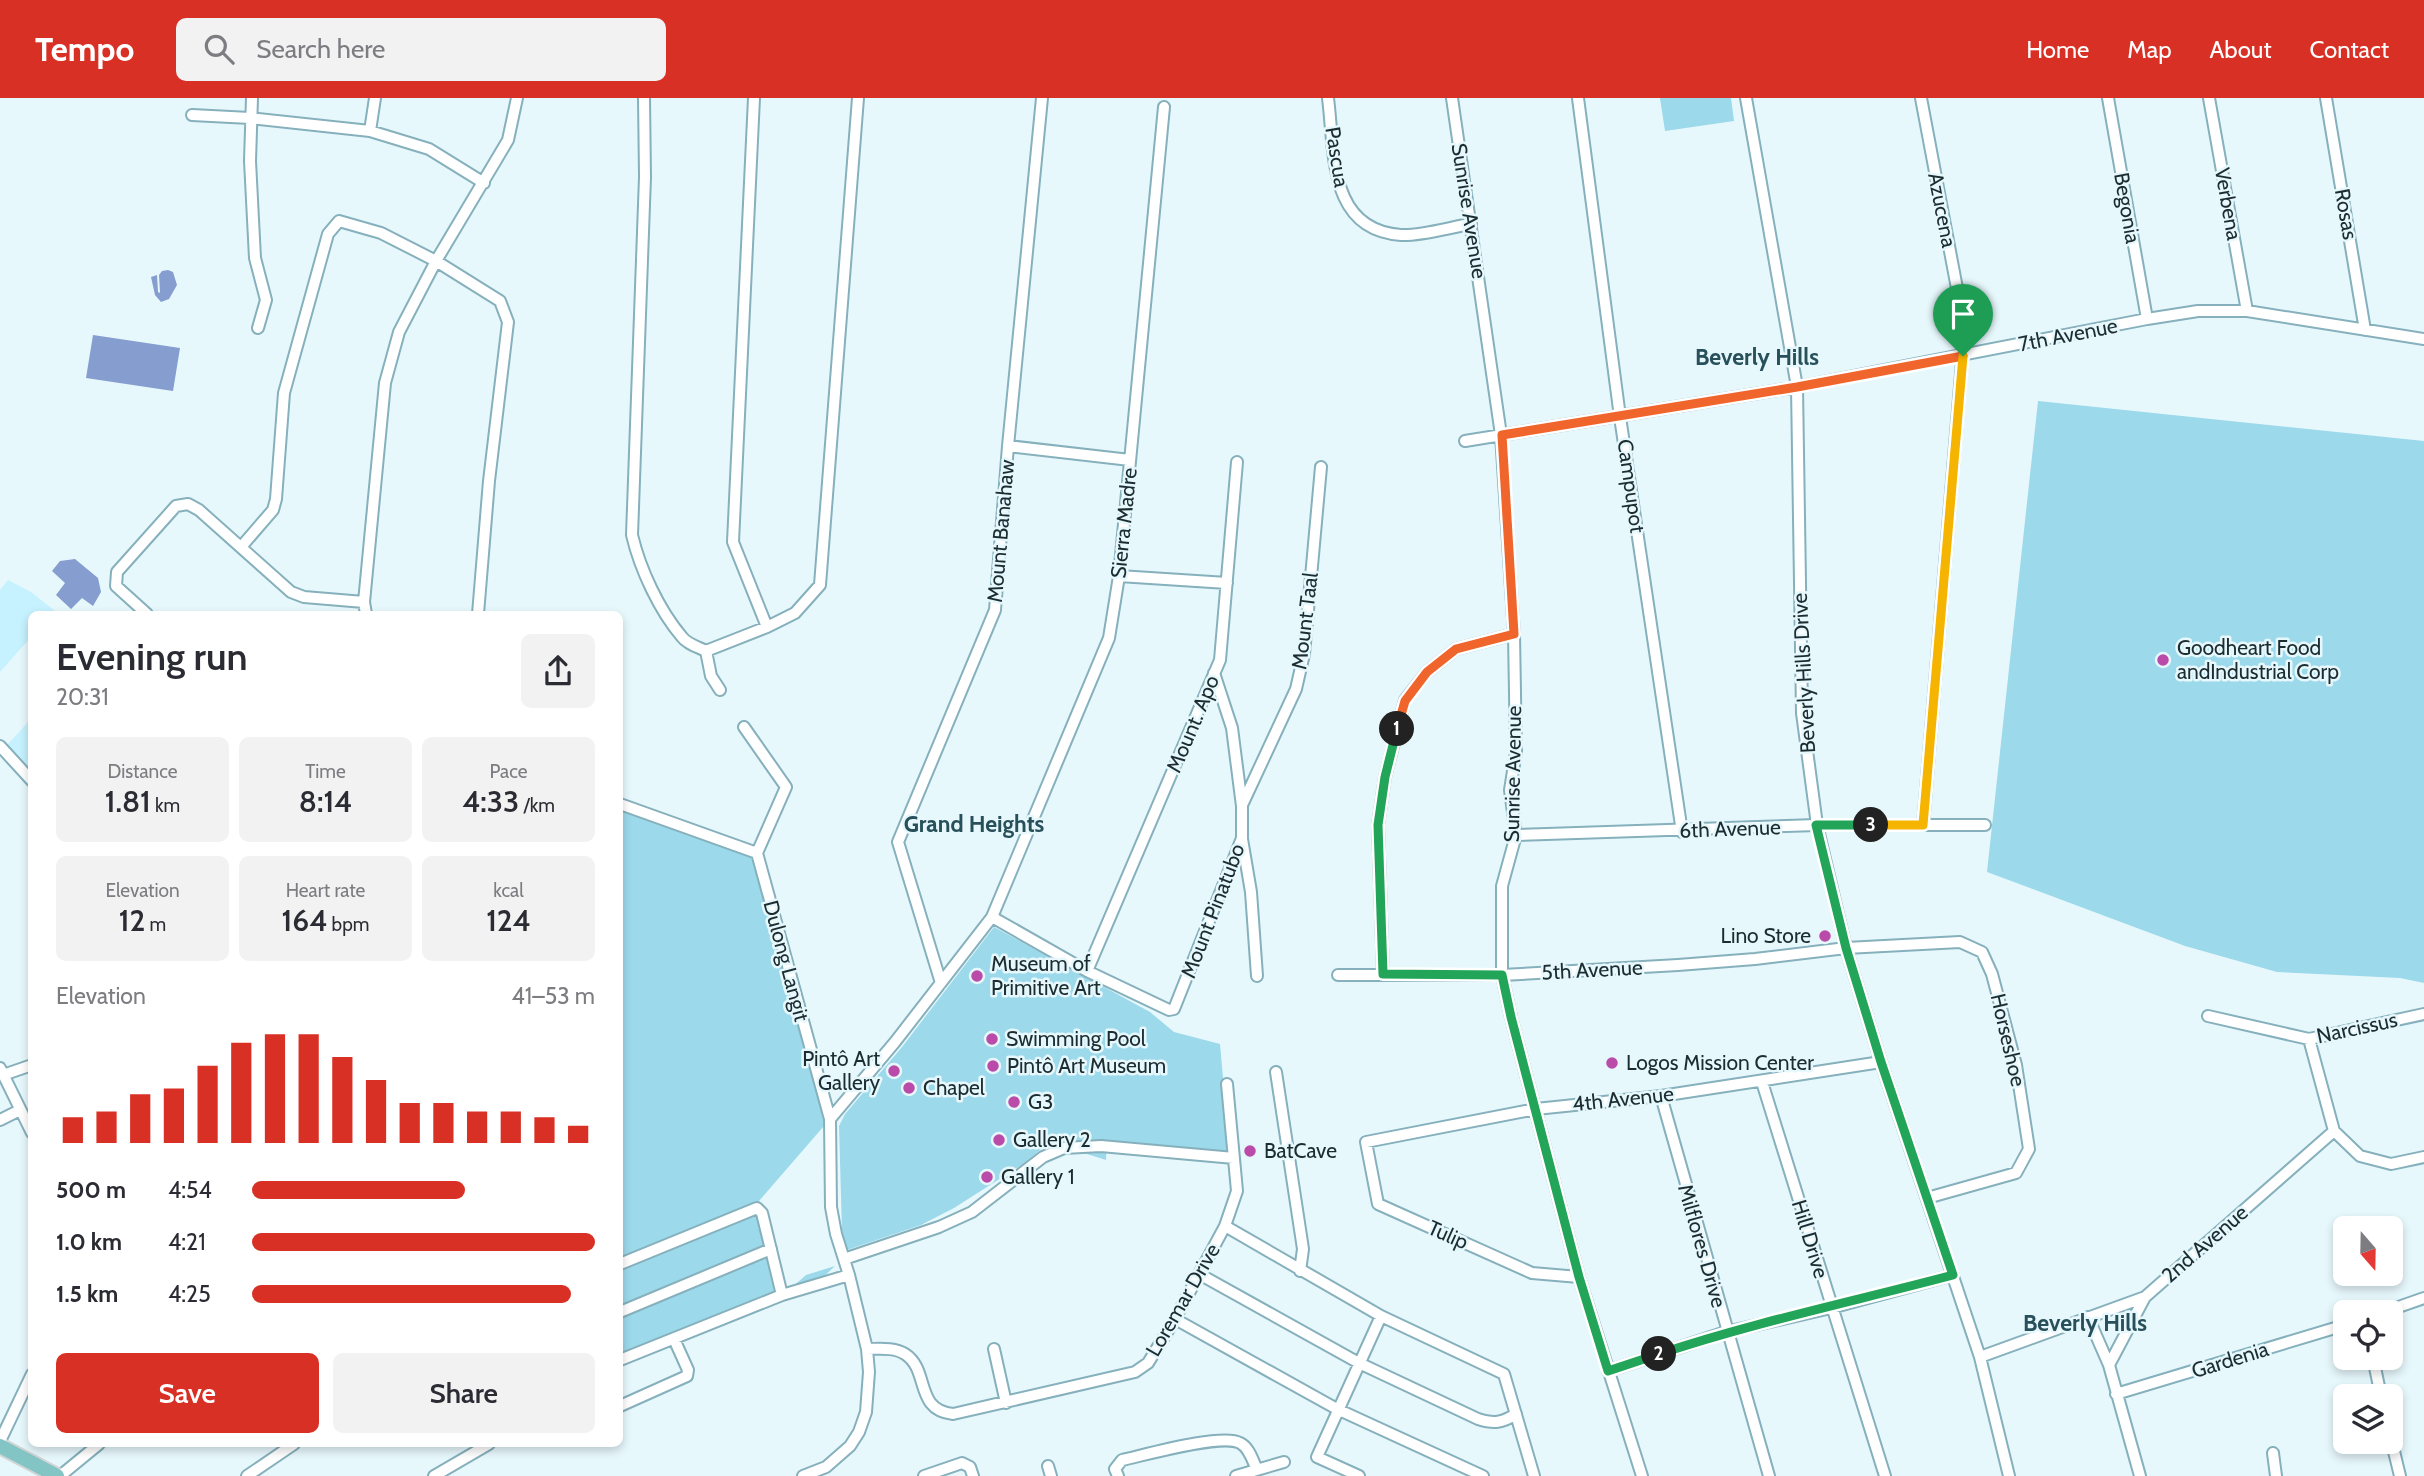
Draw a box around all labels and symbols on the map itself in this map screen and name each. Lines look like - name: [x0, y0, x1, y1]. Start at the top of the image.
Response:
- street label: Pascua: [1320, 125, 1355, 189]
- street label: Sunrise Avenue: [1446, 141, 1493, 281]
- street label: Verbena: [2210, 166, 2247, 242]
- street label: Azucena: [1923, 170, 1962, 249]
- street label: Begonia: [2109, 170, 2146, 245]
- street label: Rosas: [2330, 186, 2363, 242]
- pin: [1933, 284, 1993, 356]
- street label: 7th Avenue: [2016, 313, 2120, 356]
- district label: Beverly Hills: [1695, 343, 1819, 371]
- street label: Campupot: [1613, 437, 1650, 534]
- street label: Mount Banahaw: [982, 458, 1019, 604]
- street label: Sierra Madre: [1105, 466, 1142, 579]
- street label: Mount Taal: [1286, 571, 1323, 671]
- street label: Beverly Hills Drive: [1787, 592, 1820, 754]
- place label: Goodheart Food andIndustrial Corp: [2177, 635, 2339, 684]
- marker: Goodheart Food andIndustrial Corp: [2155, 652, 2171, 668]
- street label: Mount. Apo: [1161, 671, 1224, 776]
- street label: Sunrise Avenue: [1499, 705, 1526, 843]
- pin: 1: [1380, 712, 1414, 746]
- pin: 3: [1854, 808, 1888, 842]
- district label: Grand Heights: [904, 810, 1045, 838]
- street label: 6th Avenue: [1679, 814, 1781, 843]
- street label: Mount Pinatubo: [1175, 840, 1250, 982]
- street label: Dulong Langit: [758, 898, 815, 1024]
- place label: Lino Store: [1720, 923, 1811, 948]
- marker: Lino Store: [1817, 928, 1833, 944]
- place label: Museum of Primitive Art: [991, 951, 1101, 1000]
- street label: 5th Avenue: [1541, 954, 1643, 985]
- marker: Museum of Primitive Art: [969, 968, 985, 984]
- street label: Horseshoe: [1986, 991, 2031, 1089]
- street label: Narcissus: [2314, 1007, 2400, 1048]
- place label: Swimming Pool: [1006, 1026, 1146, 1051]
- marker: Swimming Pool: [984, 1031, 1000, 1047]
- place label: Pintô Art Gallery: [802, 1046, 880, 1095]
- place label: Logos Mission Center: [1626, 1050, 1814, 1075]
- place label: Pintô Art Museum: [1007, 1053, 1166, 1078]
- marker: Logos Mission Center: [1604, 1055, 1620, 1071]
- marker: Pintô Art Museum: [985, 1058, 1001, 1074]
- marker: Pintô Art Gallery: [886, 1063, 902, 1079]
- place label: Chapel: [923, 1075, 985, 1100]
- marker: Chapel: [901, 1080, 917, 1096]
- street label: 4th Avenue: [1571, 1081, 1675, 1116]
- place label: G3: [1028, 1089, 1053, 1114]
- marker: G3: [1006, 1094, 1022, 1110]
- place label: Gallery 2: [1013, 1127, 1091, 1152]
- marker: Gallery 2: [991, 1132, 1007, 1148]
- place label: BatCave: [1264, 1138, 1337, 1163]
- marker: BatCave: [1242, 1143, 1258, 1159]
- place label: Gallery 1: [1001, 1164, 1075, 1189]
- marker: Gallery 1: [979, 1169, 995, 1185]
- street label: Milflores Drive: [1673, 1181, 1732, 1311]
- street label: Hill Drive: [1787, 1197, 1834, 1281]
- street label: 2nd Avenue: [2157, 1199, 2253, 1288]
- street label: Tulip: [1424, 1215, 1472, 1254]
- north arrow: [2333, 1216, 2403, 1286]
- street label: Loremar Drive: [1140, 1239, 1225, 1361]
- district label: Beverly Hills: [2023, 1309, 2147, 1337]
- pin: 2: [1642, 1336, 1676, 1372]
- street label: Gardenia: [2188, 1336, 2271, 1383]

